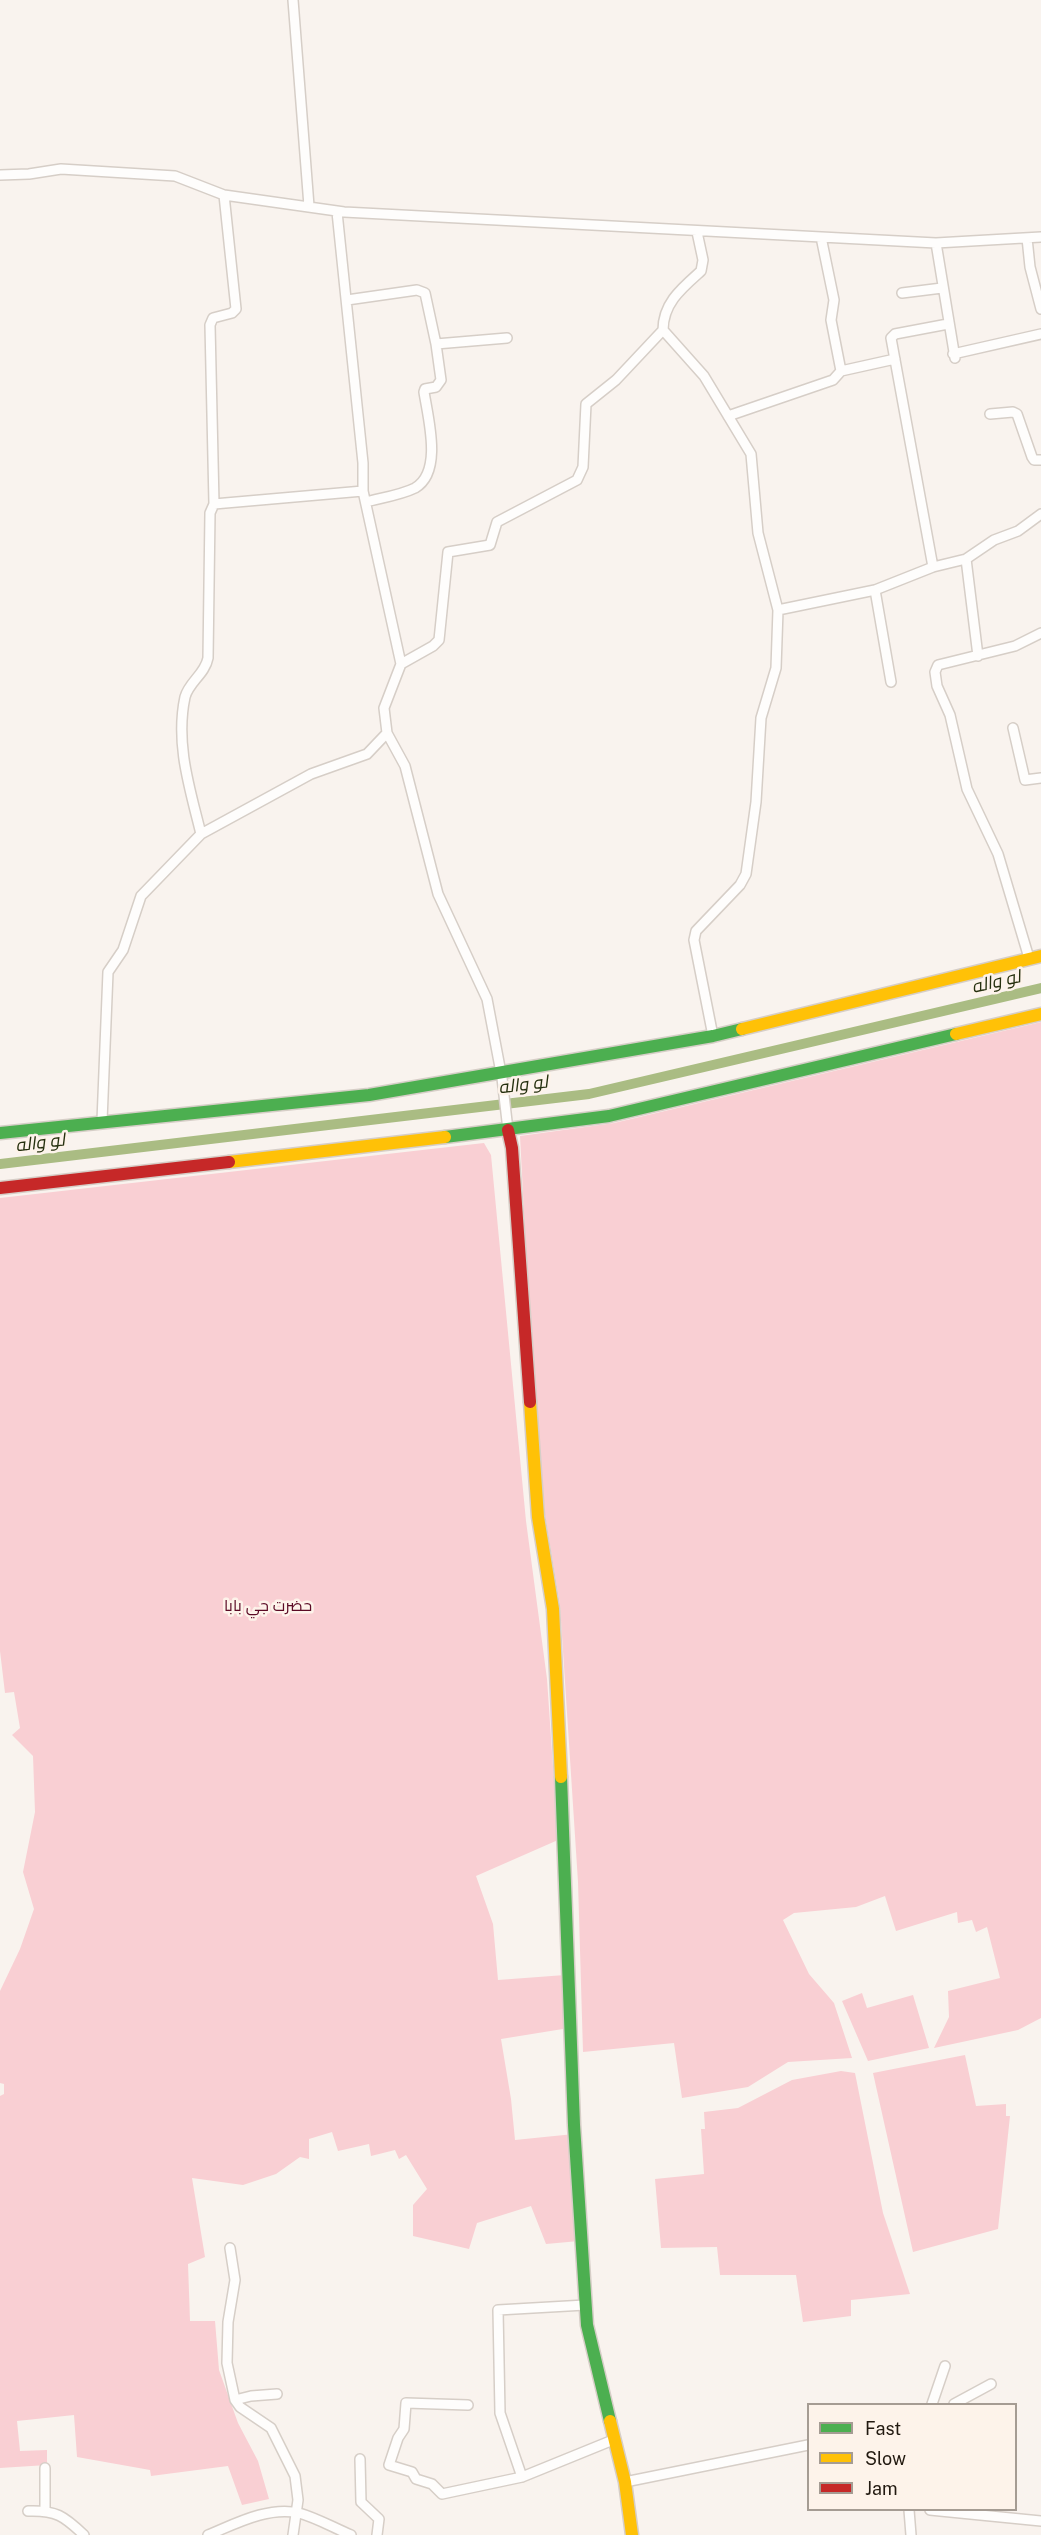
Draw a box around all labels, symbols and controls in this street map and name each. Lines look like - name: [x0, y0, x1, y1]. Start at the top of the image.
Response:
- water label: لو واله: [969, 966, 1023, 998]
- water label: لو واله: [497, 1071, 549, 1099]
- water label: لو واله: [14, 1129, 66, 1157]
- park label: حضرت جي بابا: [224, 1596, 312, 1616]
- legend: [807, 2403, 1017, 2511]
- text: Fast: [865, 2418, 901, 2439]
- text: Slow: [865, 2448, 906, 2469]
- text: Jam: [865, 2478, 898, 2499]

